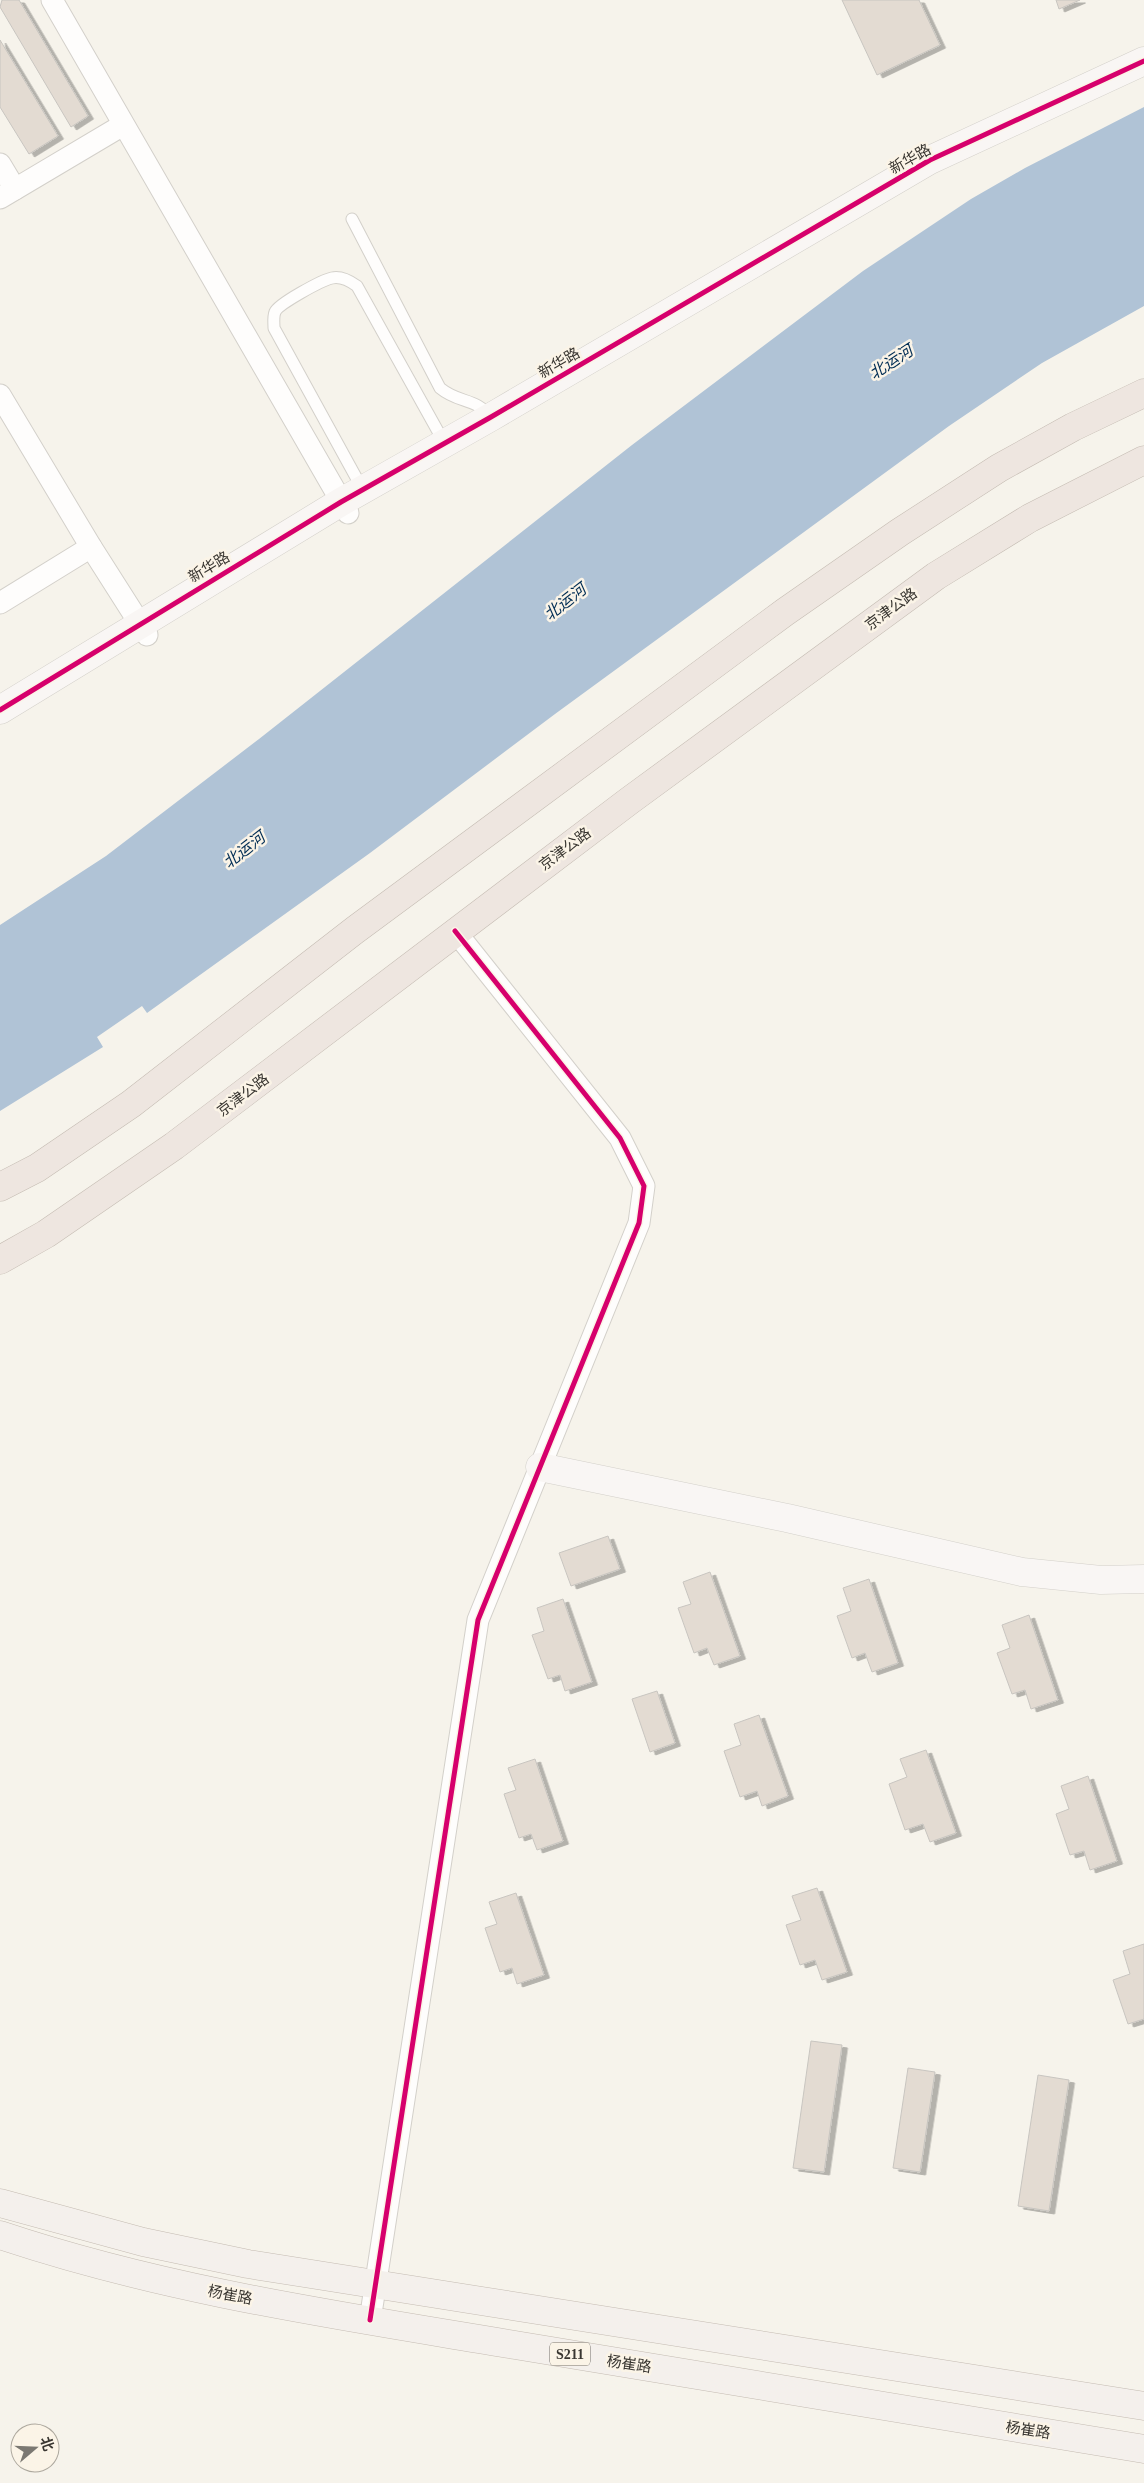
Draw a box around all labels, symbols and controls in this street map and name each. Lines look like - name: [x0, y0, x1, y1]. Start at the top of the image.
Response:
- street label: 新华路: [886, 140, 934, 177]
- water label: 北运河: [866, 340, 918, 382]
- street label: 新华路: [535, 344, 582, 381]
- street label: 新华路: [185, 548, 232, 585]
- water label: 北运河: [541, 579, 592, 623]
- street label: 京津公路: [862, 585, 920, 633]
- street label: 京津公路: [536, 825, 594, 873]
- water label: 北运河: [220, 827, 271, 871]
- street label: 京津公路: [214, 1071, 272, 1119]
- street label: 杨崔路: [206, 2283, 254, 2307]
- road number: S211: [550, 2342, 590, 2366]
- street label: 杨崔路: [606, 2353, 652, 2375]
- street label: 杨崔路: [1005, 2419, 1051, 2441]
- north arrow: [10, 2423, 60, 2473]
- text: 北: [37, 2435, 56, 2453]

